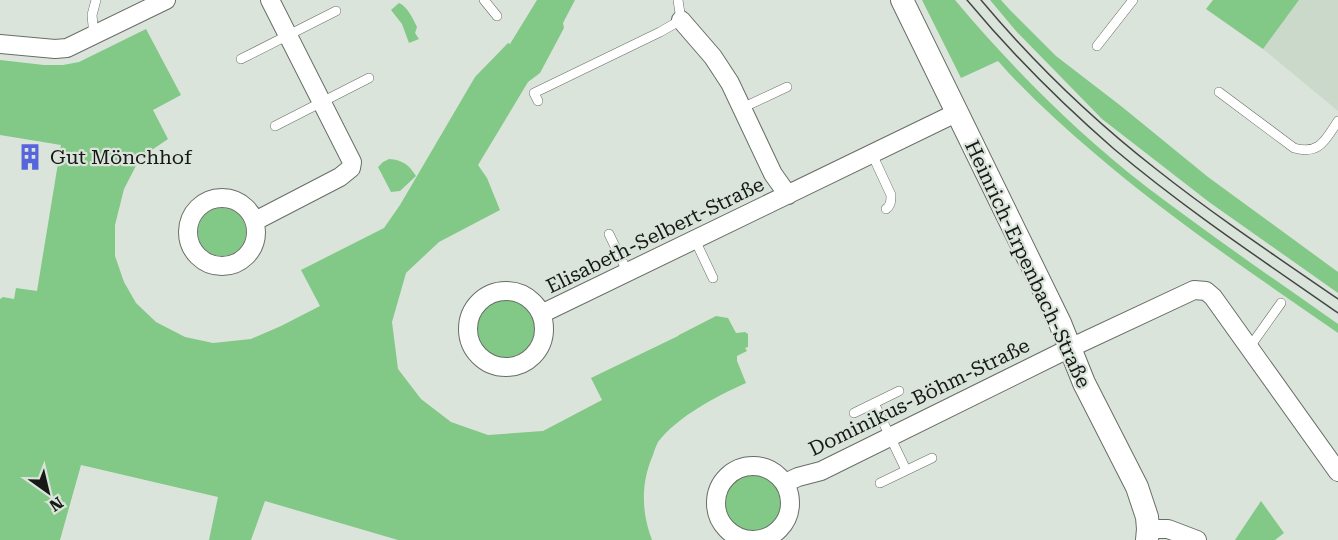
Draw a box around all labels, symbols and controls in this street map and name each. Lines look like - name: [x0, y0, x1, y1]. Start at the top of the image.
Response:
- street label: Heinrich-Erpenbach-Straße: [960, 136, 1096, 392]
- building icon: Gut Mönchhof: [15, 142, 45, 172]
- place label: Gut Mönchhof: [50, 145, 193, 169]
- street label: Elisabeth-Selbert-Straße: [542, 172, 768, 298]
- street label: Dominikus-Böhm-Straße: [805, 333, 1033, 461]
- north arrow: [18, 462, 78, 522]
- text: N: [46, 493, 67, 515]

